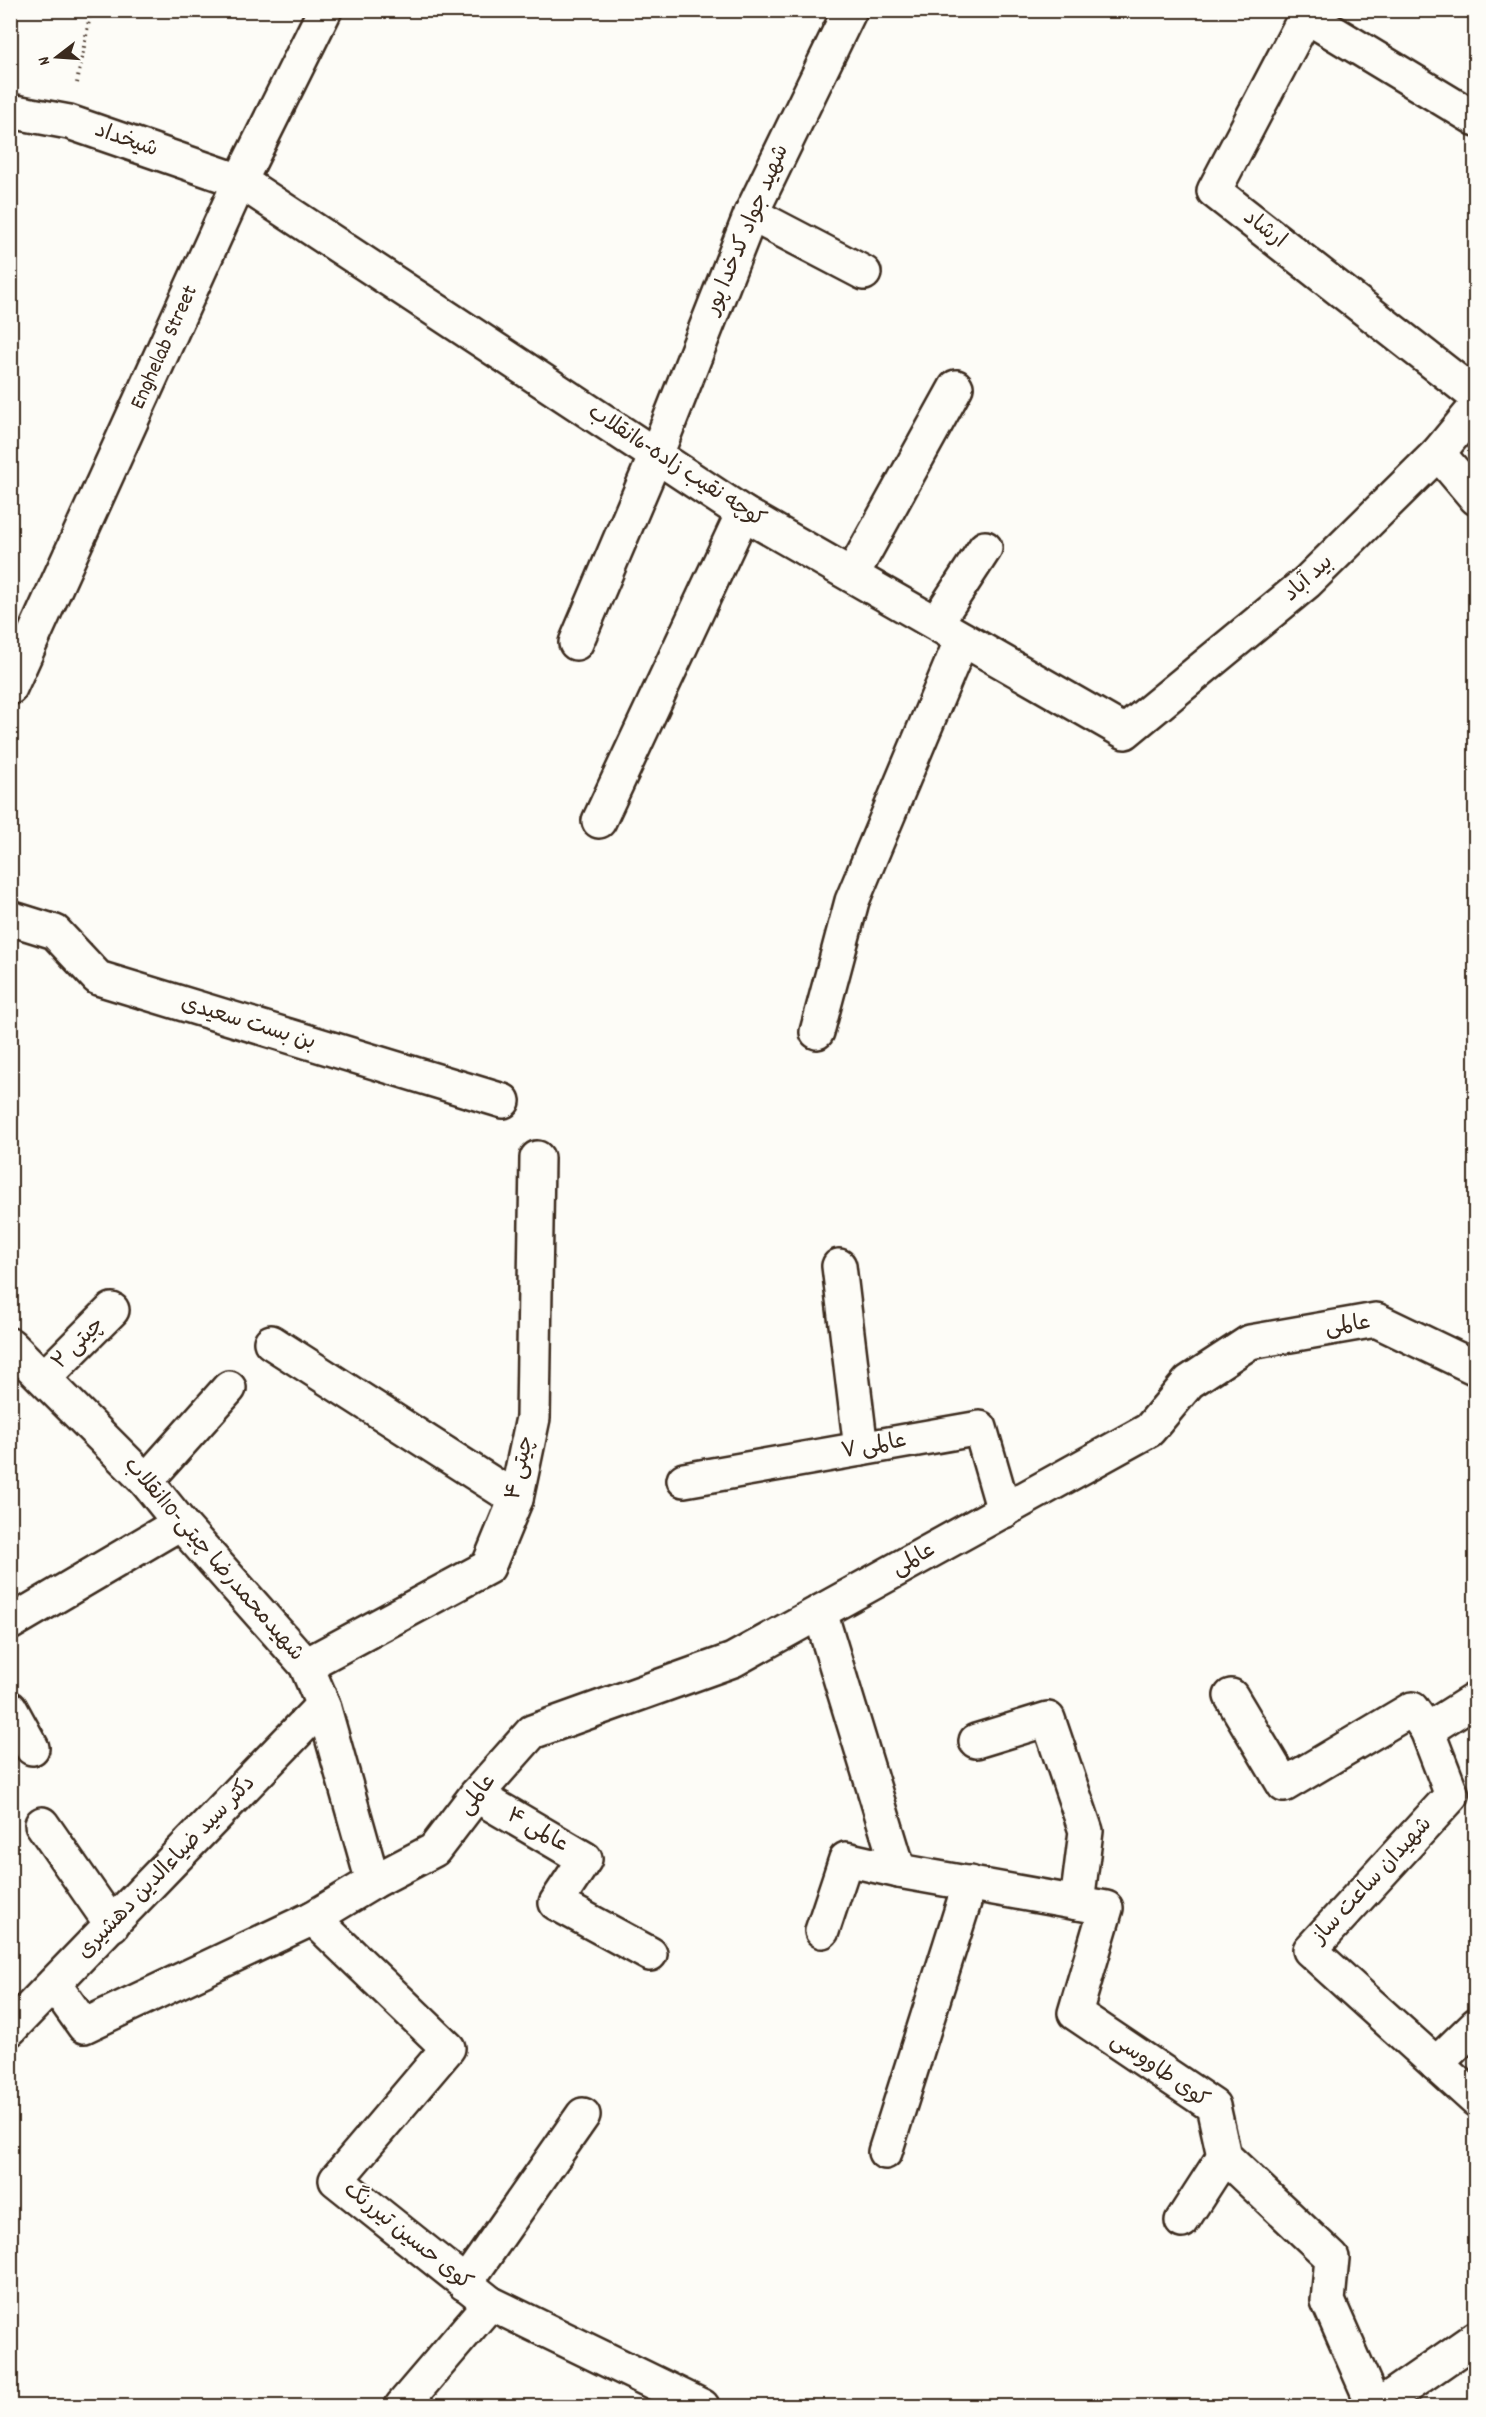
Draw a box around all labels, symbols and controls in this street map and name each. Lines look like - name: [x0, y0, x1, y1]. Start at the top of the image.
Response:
- north arrow: [27, 27, 87, 87]
- text: N: [33, 53, 57, 68]
- street label: شیخداد: [90, 116, 162, 166]
- street label: شهید جواد کدخدا پور: [697, 140, 798, 322]
- street label: ارشاد: [1236, 203, 1292, 257]
- street label: Enghelab Street: [123, 280, 206, 414]
- street label: کوچه نقیب زاده-6انقلاب: [581, 398, 771, 536]
- street label: بید آباد: [1277, 548, 1341, 610]
- street label: بن بست سعیدی: [177, 989, 319, 1059]
- street label: عالمی: [1324, 1308, 1372, 1344]
- street label: چیتی ۲: [46, 1311, 112, 1377]
- street label: عالمی ۷: [839, 1426, 909, 1468]
- street label: چیتی ۴: [499, 1433, 543, 1503]
- street label: شهیدمحمدرضا چیتی-10انقلاب: [115, 1451, 311, 1669]
- street label: عالمی: [887, 1535, 941, 1585]
- street label: عالمی: [452, 1768, 504, 1822]
- street label: دکتر سید ضیاءالدین دهشیری: [71, 1769, 263, 1967]
- street label: عالمی ۴: [500, 1801, 574, 1861]
- street label: شهیدان ساعت ساز: [1304, 1810, 1440, 1953]
- street label: کوی طاووسی: [1103, 2026, 1215, 2116]
- street label: کوی حسین تیررنگ: [336, 2175, 478, 2299]

